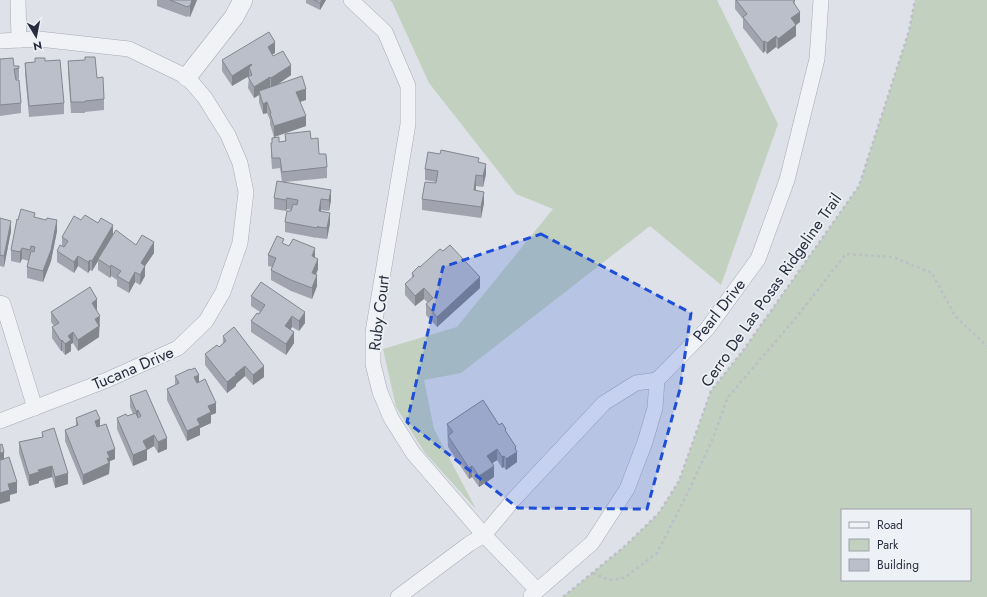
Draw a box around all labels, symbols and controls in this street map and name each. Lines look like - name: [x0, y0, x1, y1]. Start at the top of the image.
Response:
- north arrow: [16, 16, 56, 56]
- text: N: [32, 37, 43, 54]
- street label: Cerro De Las Posas Ridgeline Trail: [695, 188, 847, 392]
- street label: Ruby Court: [363, 274, 395, 352]
- street label: Pearl Drive: [687, 274, 751, 346]
- street label: Tucana Drive: [89, 341, 177, 395]
- legend: [841, 509, 971, 581]
- text: Road: [877, 516, 903, 534]
- text: Park: [877, 536, 899, 554]
- text: Building: [877, 556, 919, 574]

